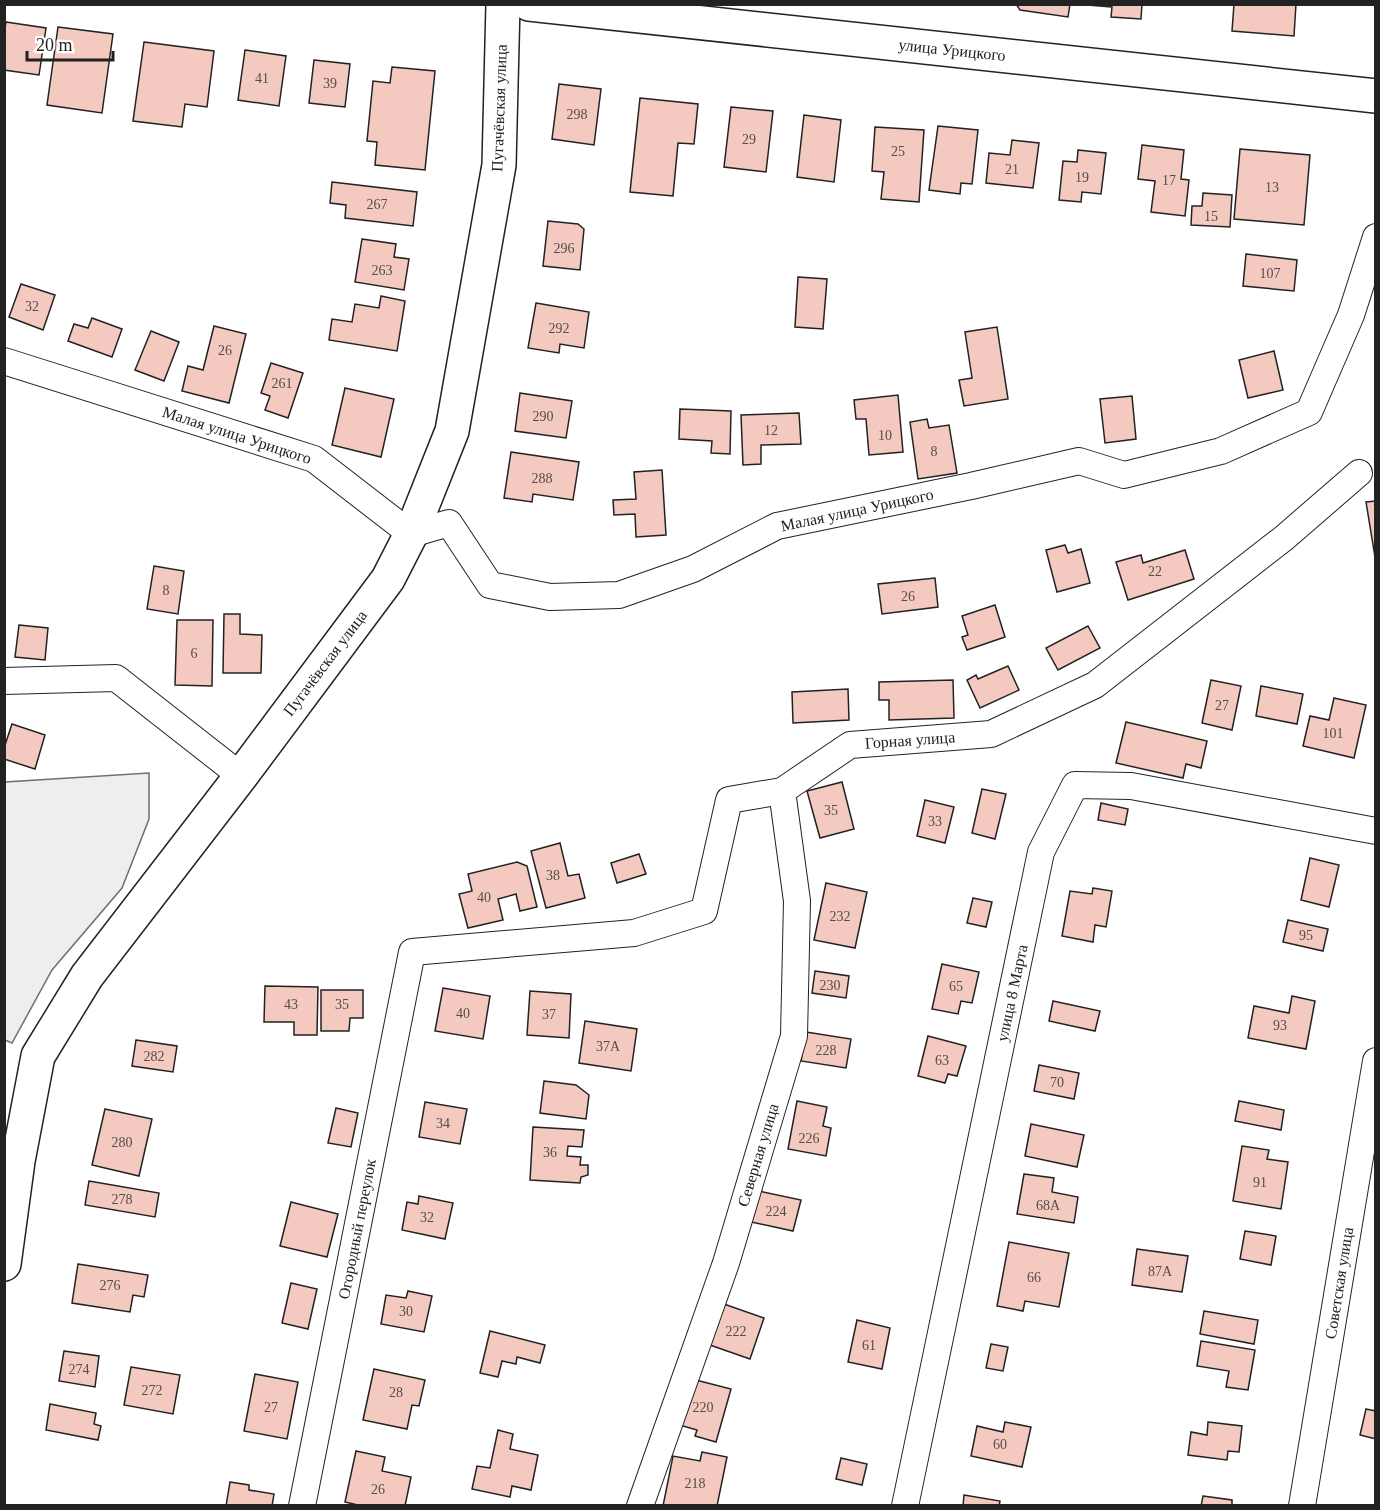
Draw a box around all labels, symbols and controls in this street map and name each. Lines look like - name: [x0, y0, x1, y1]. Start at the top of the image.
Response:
- scale bar: [27, 24, 112, 62]
- text: 20 m: [36, 35, 73, 55]
- street label: улица Урицкого: [897, 36, 1006, 65]
- street label: Пугачёвская улица: [488, 44, 511, 172]
- house number: 41: [255, 71, 269, 86]
- house number: 39: [323, 76, 337, 91]
- house number: 298: [567, 107, 588, 122]
- house number: 29: [742, 132, 756, 147]
- house number: 25: [891, 144, 905, 159]
- house number: 21: [1005, 162, 1019, 177]
- house number: 19: [1075, 170, 1089, 185]
- house number: 17: [1162, 173, 1176, 188]
- house number: 13: [1265, 180, 1279, 195]
- house number: 267: [367, 197, 388, 212]
- house number: 15: [1204, 209, 1218, 224]
- house number: 296: [554, 241, 575, 256]
- house number: 263: [372, 263, 393, 278]
- house number: 107: [1260, 266, 1281, 281]
- house number: 32: [25, 299, 39, 314]
- house number: 292: [549, 321, 570, 336]
- house number: 26: [218, 343, 232, 358]
- house number: 261: [272, 376, 293, 391]
- street label: Малая улица Урицкого: [160, 403, 314, 468]
- house number: 290: [533, 409, 554, 424]
- house number: 12: [764, 423, 778, 438]
- house number: 10: [878, 428, 892, 443]
- house number: 8: [931, 444, 938, 459]
- house number: 288: [532, 471, 553, 486]
- street label: Малая улица Урицкого: [779, 486, 935, 535]
- house number: 22: [1148, 564, 1162, 579]
- house number: 8: [163, 583, 170, 598]
- house number: 26: [901, 589, 915, 604]
- street label: Пугачёвская улица: [280, 607, 371, 720]
- house number: 6: [191, 646, 198, 661]
- house number: 27: [1215, 698, 1229, 713]
- house number: 101: [1323, 726, 1344, 741]
- street label: Горная улица: [864, 728, 956, 753]
- house number: 35: [824, 803, 838, 818]
- house number: 33: [928, 814, 942, 829]
- house number: 38: [546, 868, 560, 883]
- house number: 40: [477, 890, 491, 905]
- house number: 232: [830, 909, 851, 924]
- house number: 95: [1299, 928, 1313, 943]
- street label: улица 8 Марта: [993, 943, 1032, 1043]
- house number: 230: [820, 978, 841, 993]
- house number: 65: [949, 979, 963, 994]
- house number: 43: [284, 997, 298, 1012]
- house number: 35: [335, 997, 349, 1012]
- house number: 40: [456, 1006, 470, 1021]
- house number: 37: [542, 1007, 556, 1022]
- house number: 93: [1273, 1018, 1287, 1033]
- house number: 37А: [596, 1039, 621, 1054]
- house number: 228: [816, 1043, 837, 1058]
- house number: 282: [144, 1049, 165, 1064]
- house number: 63: [935, 1053, 949, 1068]
- house number: 70: [1050, 1075, 1064, 1090]
- street label: Северная улица: [734, 1101, 783, 1209]
- house number: 34: [436, 1116, 450, 1131]
- house number: 226: [799, 1131, 820, 1146]
- house number: 280: [112, 1135, 133, 1150]
- house number: 36: [543, 1145, 557, 1160]
- street label: Огородный переулок: [335, 1157, 380, 1301]
- house number: 91: [1253, 1175, 1267, 1190]
- house number: 278: [112, 1192, 133, 1207]
- house number: 68А: [1036, 1198, 1061, 1213]
- house number: 224: [766, 1204, 787, 1219]
- house number: 32: [420, 1210, 434, 1225]
- street label: Советская улица: [1322, 1226, 1357, 1340]
- house number: 87А: [1148, 1264, 1173, 1279]
- house number: 66: [1027, 1270, 1041, 1285]
- house number: 276: [100, 1278, 121, 1293]
- house number: 30: [399, 1304, 413, 1319]
- house number: 222: [726, 1324, 747, 1339]
- house number: 61: [862, 1338, 876, 1353]
- house number: 274: [69, 1362, 90, 1377]
- house number: 272: [142, 1383, 163, 1398]
- house number: 28: [389, 1385, 403, 1400]
- house number: 27: [264, 1400, 278, 1415]
- house number: 220: [693, 1400, 714, 1415]
- house number: 60: [993, 1437, 1007, 1452]
- house number: 218: [685, 1476, 706, 1491]
- house number: 26: [371, 1482, 385, 1497]

